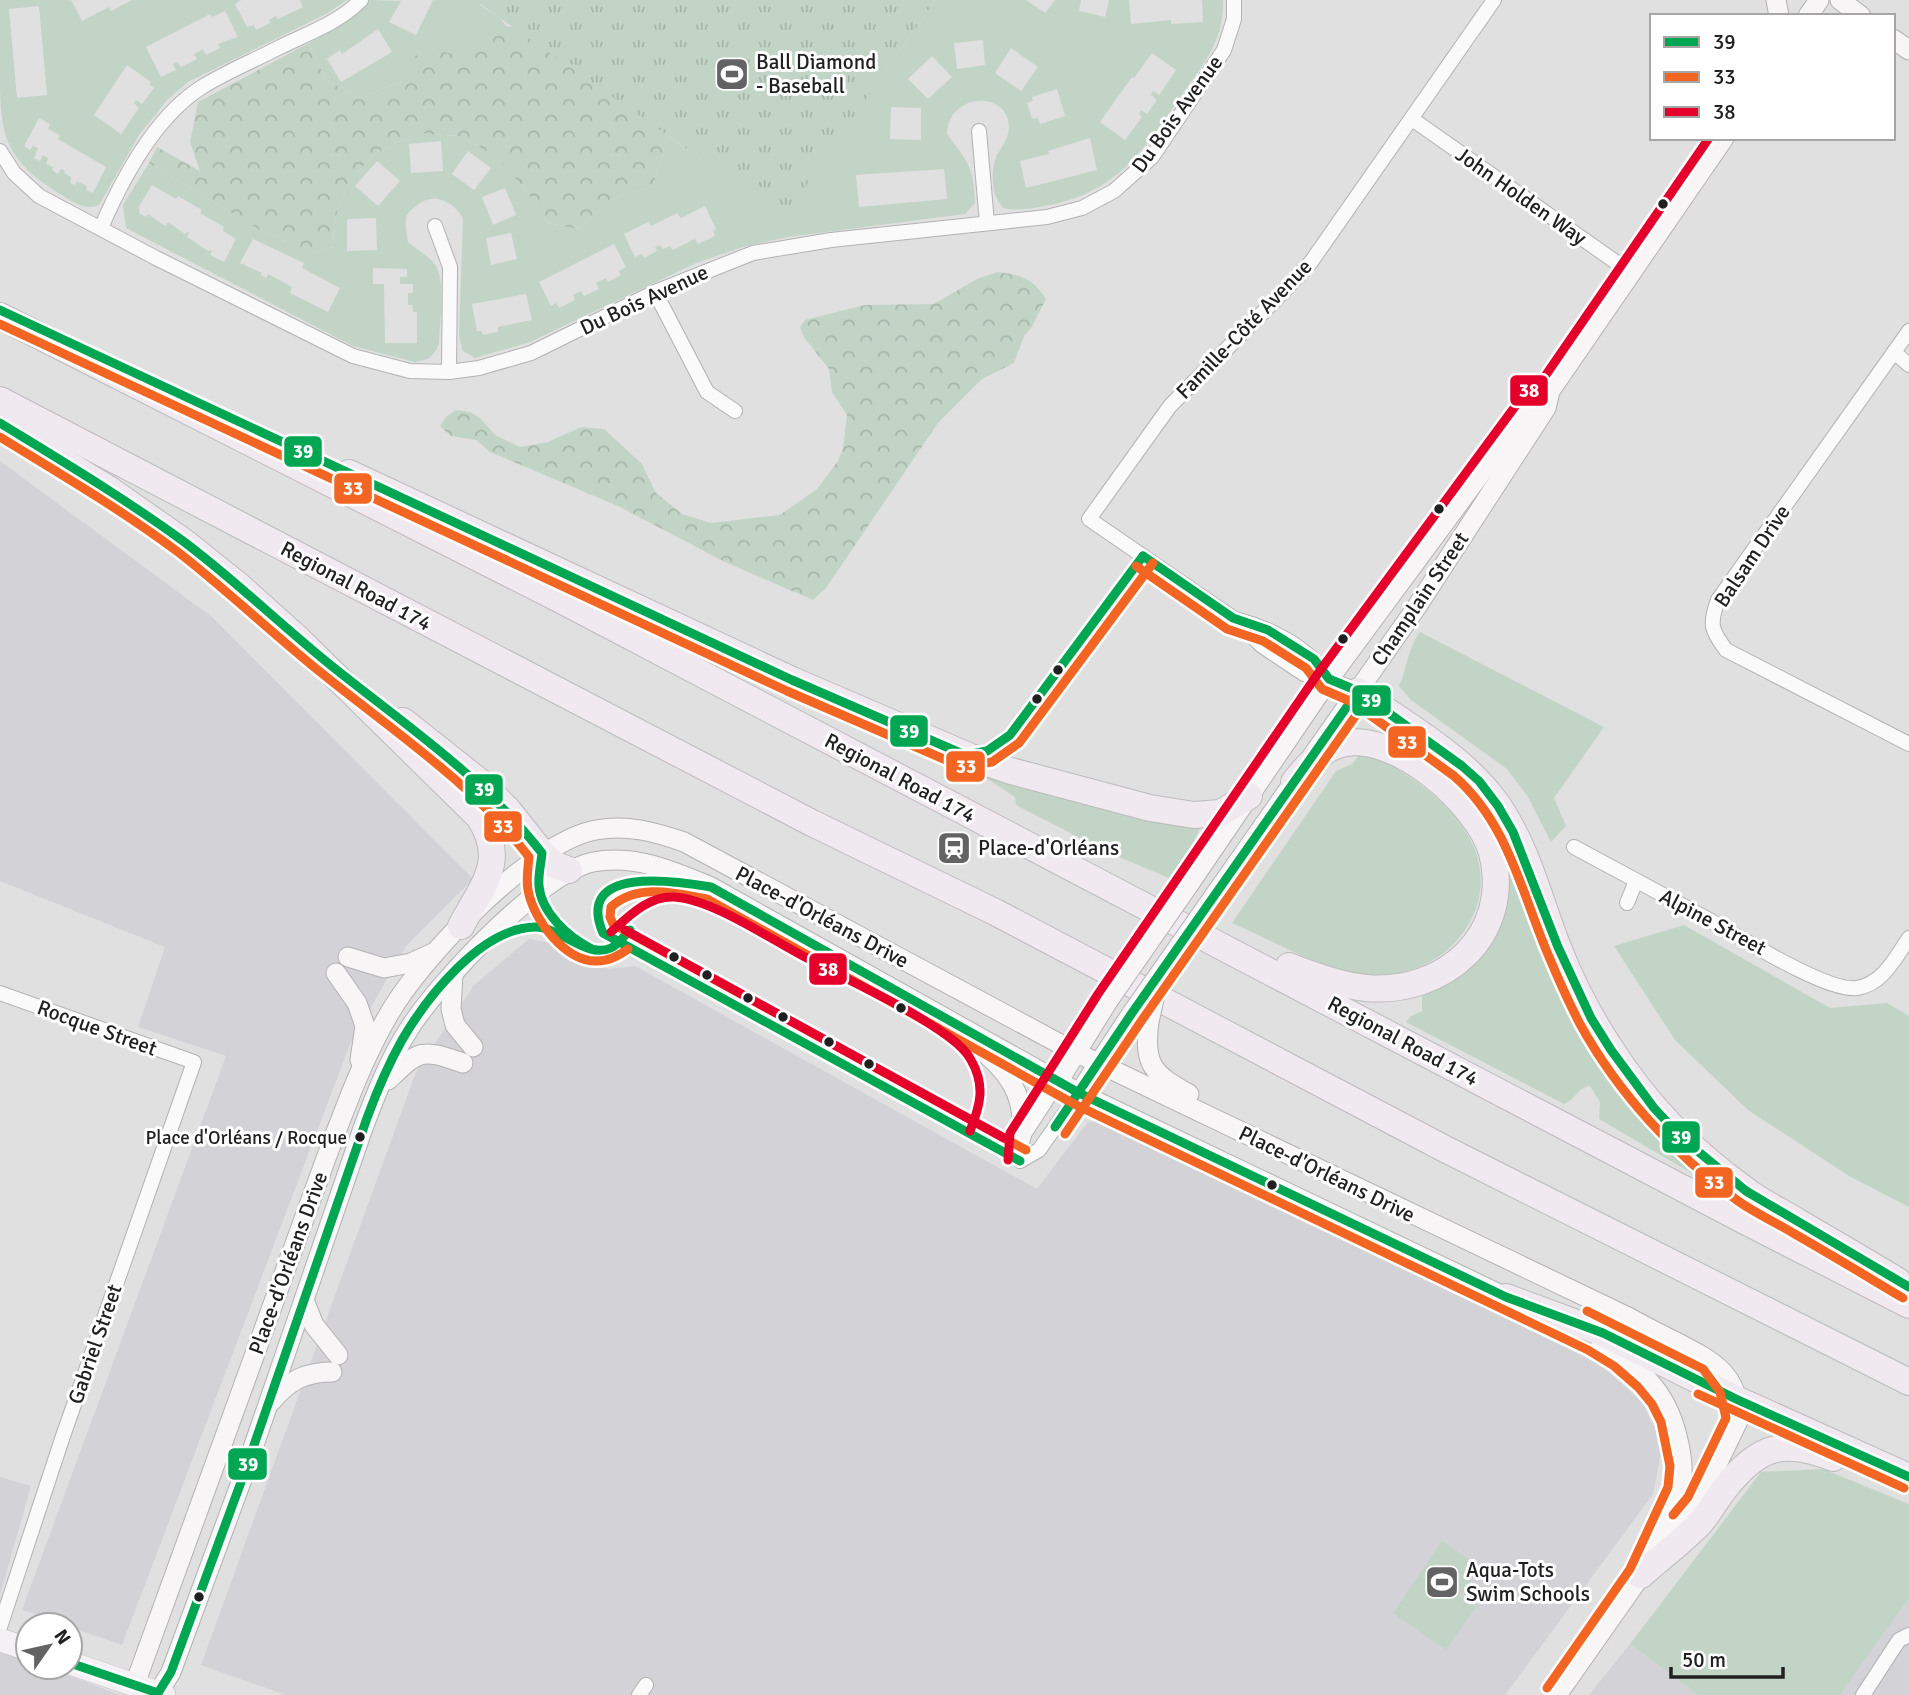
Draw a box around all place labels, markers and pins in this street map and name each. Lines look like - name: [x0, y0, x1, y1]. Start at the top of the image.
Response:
- place label: Ball Diamond - Baseball: [756, 49, 876, 99]
- sports icon: Ball Diamond - Baseball: [713, 55, 751, 93]
- unlabelled marker: [1656, 197, 1670, 211]
- unlabelled marker: [1432, 502, 1446, 516]
- unlabelled marker: [1336, 632, 1350, 646]
- unlabelled marker: [1051, 663, 1065, 677]
- unlabelled marker: [1030, 692, 1044, 706]
- station icon: Place-d'Orléans: [935, 829, 973, 867]
- place label: Place-d'Orléans: [978, 835, 1119, 861]
- unlabelled marker: [667, 950, 681, 964]
- unlabelled marker: [700, 968, 714, 982]
- unlabelled marker: [741, 991, 755, 1005]
- unlabelled marker: [894, 1001, 908, 1015]
- unlabelled marker: [776, 1010, 790, 1024]
- unlabelled marker: [822, 1035, 836, 1049]
- unlabelled marker: [862, 1057, 876, 1071]
- place label: Place d'Orléans / Rocque: [146, 1126, 347, 1150]
- marker: Place d'Orléans / Rocque: [353, 1130, 367, 1144]
- unlabelled marker: [1265, 1178, 1279, 1192]
- place label: Aqua-Tots Swim Schools: [1466, 1557, 1590, 1607]
- sports icon: Aqua-Tots Swim Schools: [1423, 1563, 1461, 1601]
- unlabelled marker: [192, 1590, 206, 1604]

